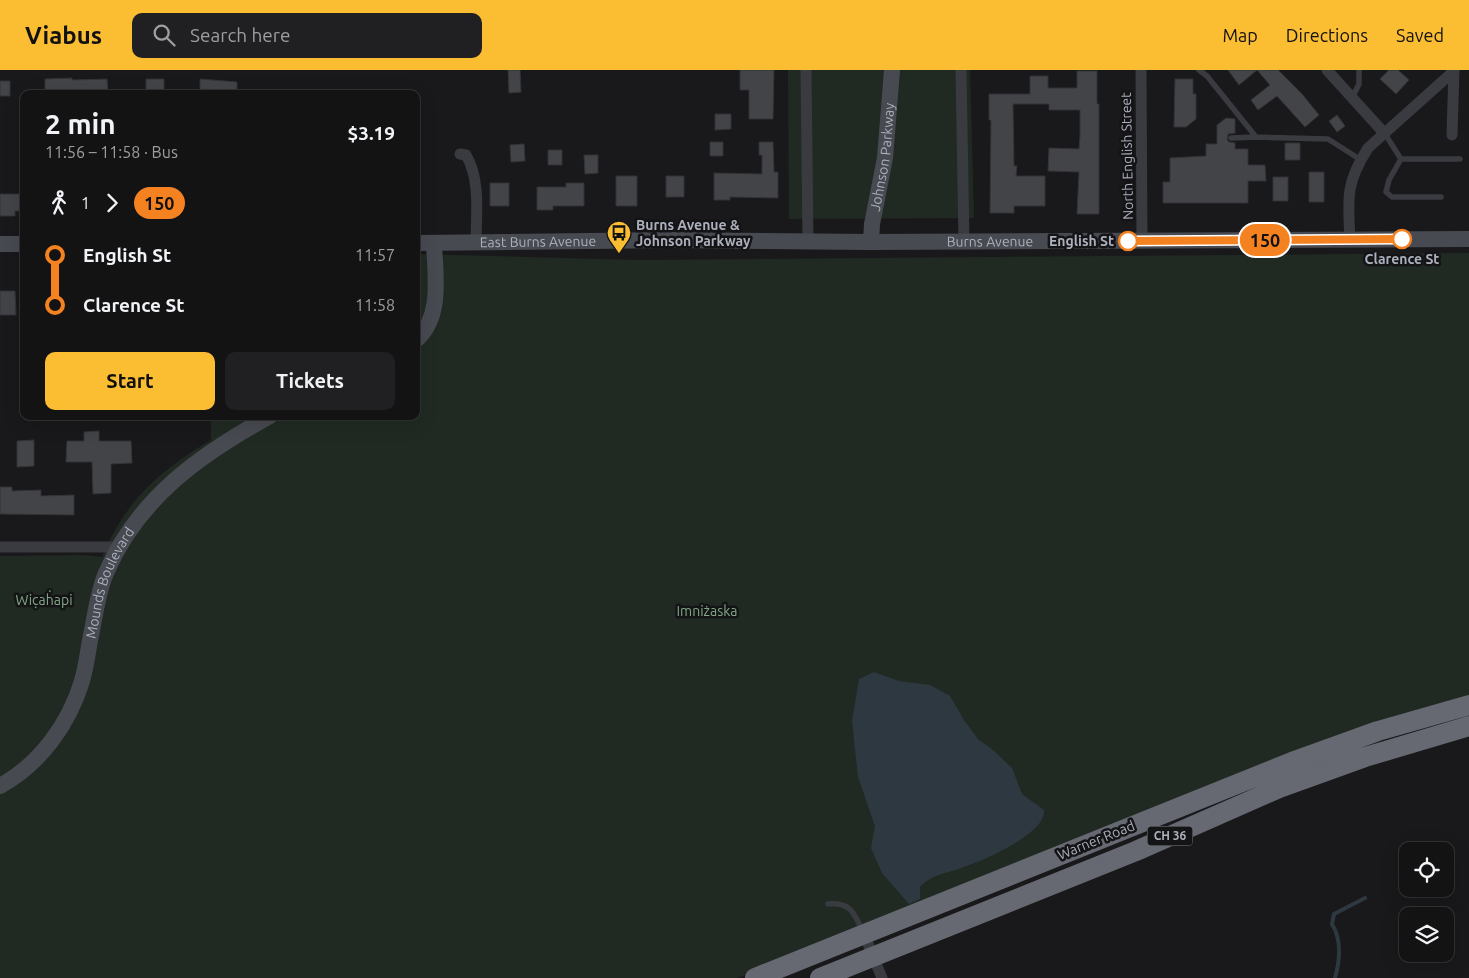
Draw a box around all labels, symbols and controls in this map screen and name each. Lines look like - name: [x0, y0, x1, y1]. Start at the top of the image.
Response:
- search box: [132, 13, 482, 58]
- icon: search: [150, 21, 178, 49]
- text: Viabus: [25, 22, 102, 49]
- text: Search here: [190, 24, 290, 46]
- text: Map: [1222, 25, 1258, 45]
- text: Directions: [1286, 25, 1368, 45]
- text: Saved: [1396, 25, 1444, 45]
- street label: North English Street: [1118, 92, 1136, 220]
- street label: Johnson Parkway: [867, 102, 897, 212]
- text: 2 min: [45, 108, 116, 139]
- text: $3.19: [347, 122, 395, 144]
- text: 11:56 – 11:58 · Bus: [45, 143, 178, 161]
- icon: walk: [45, 189, 73, 217]
- icon: forward: [98, 189, 126, 217]
- text: 150: [144, 193, 175, 213]
- text: 1: [81, 194, 90, 212]
- place label: Burns Avenue & Johnson Parkway: [636, 217, 751, 249]
- bus stop icon: Burns Avenue & Johnson Parkway: [606, 220, 632, 254]
- line badge: 150: [1236, 224, 1294, 256]
- marker: Clarence St: [1392, 229, 1412, 249]
- text: 150: [1250, 230, 1280, 250]
- marker: English St: [1118, 231, 1138, 251]
- street label: East Burns Avenue: [480, 233, 596, 250]
- street label: Burns Avenue: [947, 233, 1033, 250]
- place label: English St: [1049, 233, 1114, 249]
- text: English St: [83, 244, 171, 266]
- text: 11:57: [355, 246, 395, 264]
- place label: Clarence St: [1365, 251, 1439, 267]
- text: Clarence St: [83, 294, 185, 316]
- text: 11:58: [355, 296, 395, 314]
- button: Start: [45, 352, 215, 410]
- button: Tickets: [225, 352, 395, 410]
- street label: Mounds Boulevard: [83, 524, 137, 640]
- park label: Wic̣aḣapi: [15, 590, 73, 608]
- park label: Imniżaska: [677, 603, 738, 619]
- street label: Warner Road: [1055, 817, 1137, 863]
- road number: CH 36: [1148, 826, 1192, 846]
- map controls: [1399, 842, 1454, 962]
- button: locate: [1399, 842, 1454, 897]
- button: layers: [1399, 907, 1454, 962]

